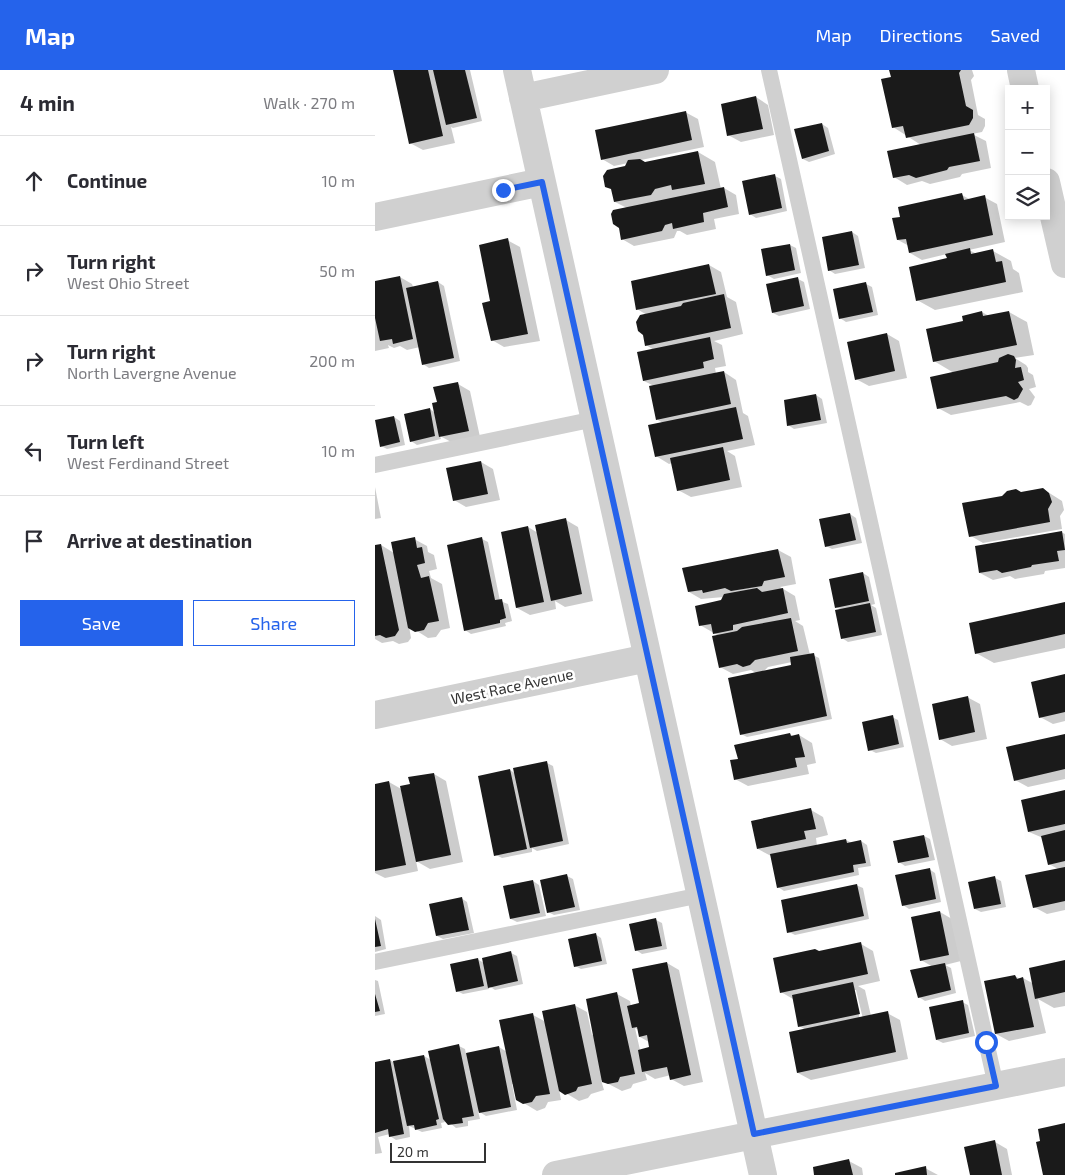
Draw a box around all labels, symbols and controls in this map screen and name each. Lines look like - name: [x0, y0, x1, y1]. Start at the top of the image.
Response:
- text: Map: [25, 21, 75, 50]
- text: Map: [815, 24, 852, 46]
- text: Directions: [880, 24, 963, 46]
- text: Saved: [991, 24, 1040, 46]
- map controls: [1005, 85, 1050, 220]
- button: +: [1005, 85, 1050, 130]
- text: 4 min: [20, 90, 75, 115]
- text: Walk · 270 m: [263, 93, 355, 112]
- button: −: [1005, 130, 1050, 175]
- icon: ahead: [20, 167, 48, 195]
- text: Continue: [67, 169, 147, 192]
- text: 10 m: [321, 171, 355, 190]
- button: layers: [1005, 175, 1050, 220]
- route end: [492, 179, 515, 202]
- text: Turn right: [67, 250, 155, 273]
- icon: right: [20, 257, 48, 285]
- text: 50 m: [319, 261, 355, 280]
- text: West Ohio Street: [67, 273, 189, 292]
- text: Turn right: [67, 340, 155, 363]
- icon: right: [20, 347, 48, 375]
- text: 200 m: [309, 351, 355, 370]
- text: North Lavergne Avenue: [67, 363, 237, 382]
- text: Turn left: [67, 430, 144, 453]
- icon: left: [20, 437, 48, 465]
- text: 10 m: [321, 441, 355, 460]
- text: West Ferdinand Street: [67, 453, 229, 472]
- icon: arrive: [20, 527, 48, 555]
- text: Arrive at destination: [67, 529, 252, 552]
- button: Save: [20, 600, 183, 646]
- button: Share: [193, 600, 355, 646]
- street label: West Race Avenue: [449, 664, 575, 708]
- route start: [975, 1031, 998, 1054]
- scale bar: [390, 1140, 486, 1163]
- text: 20 m: [397, 1143, 429, 1160]

